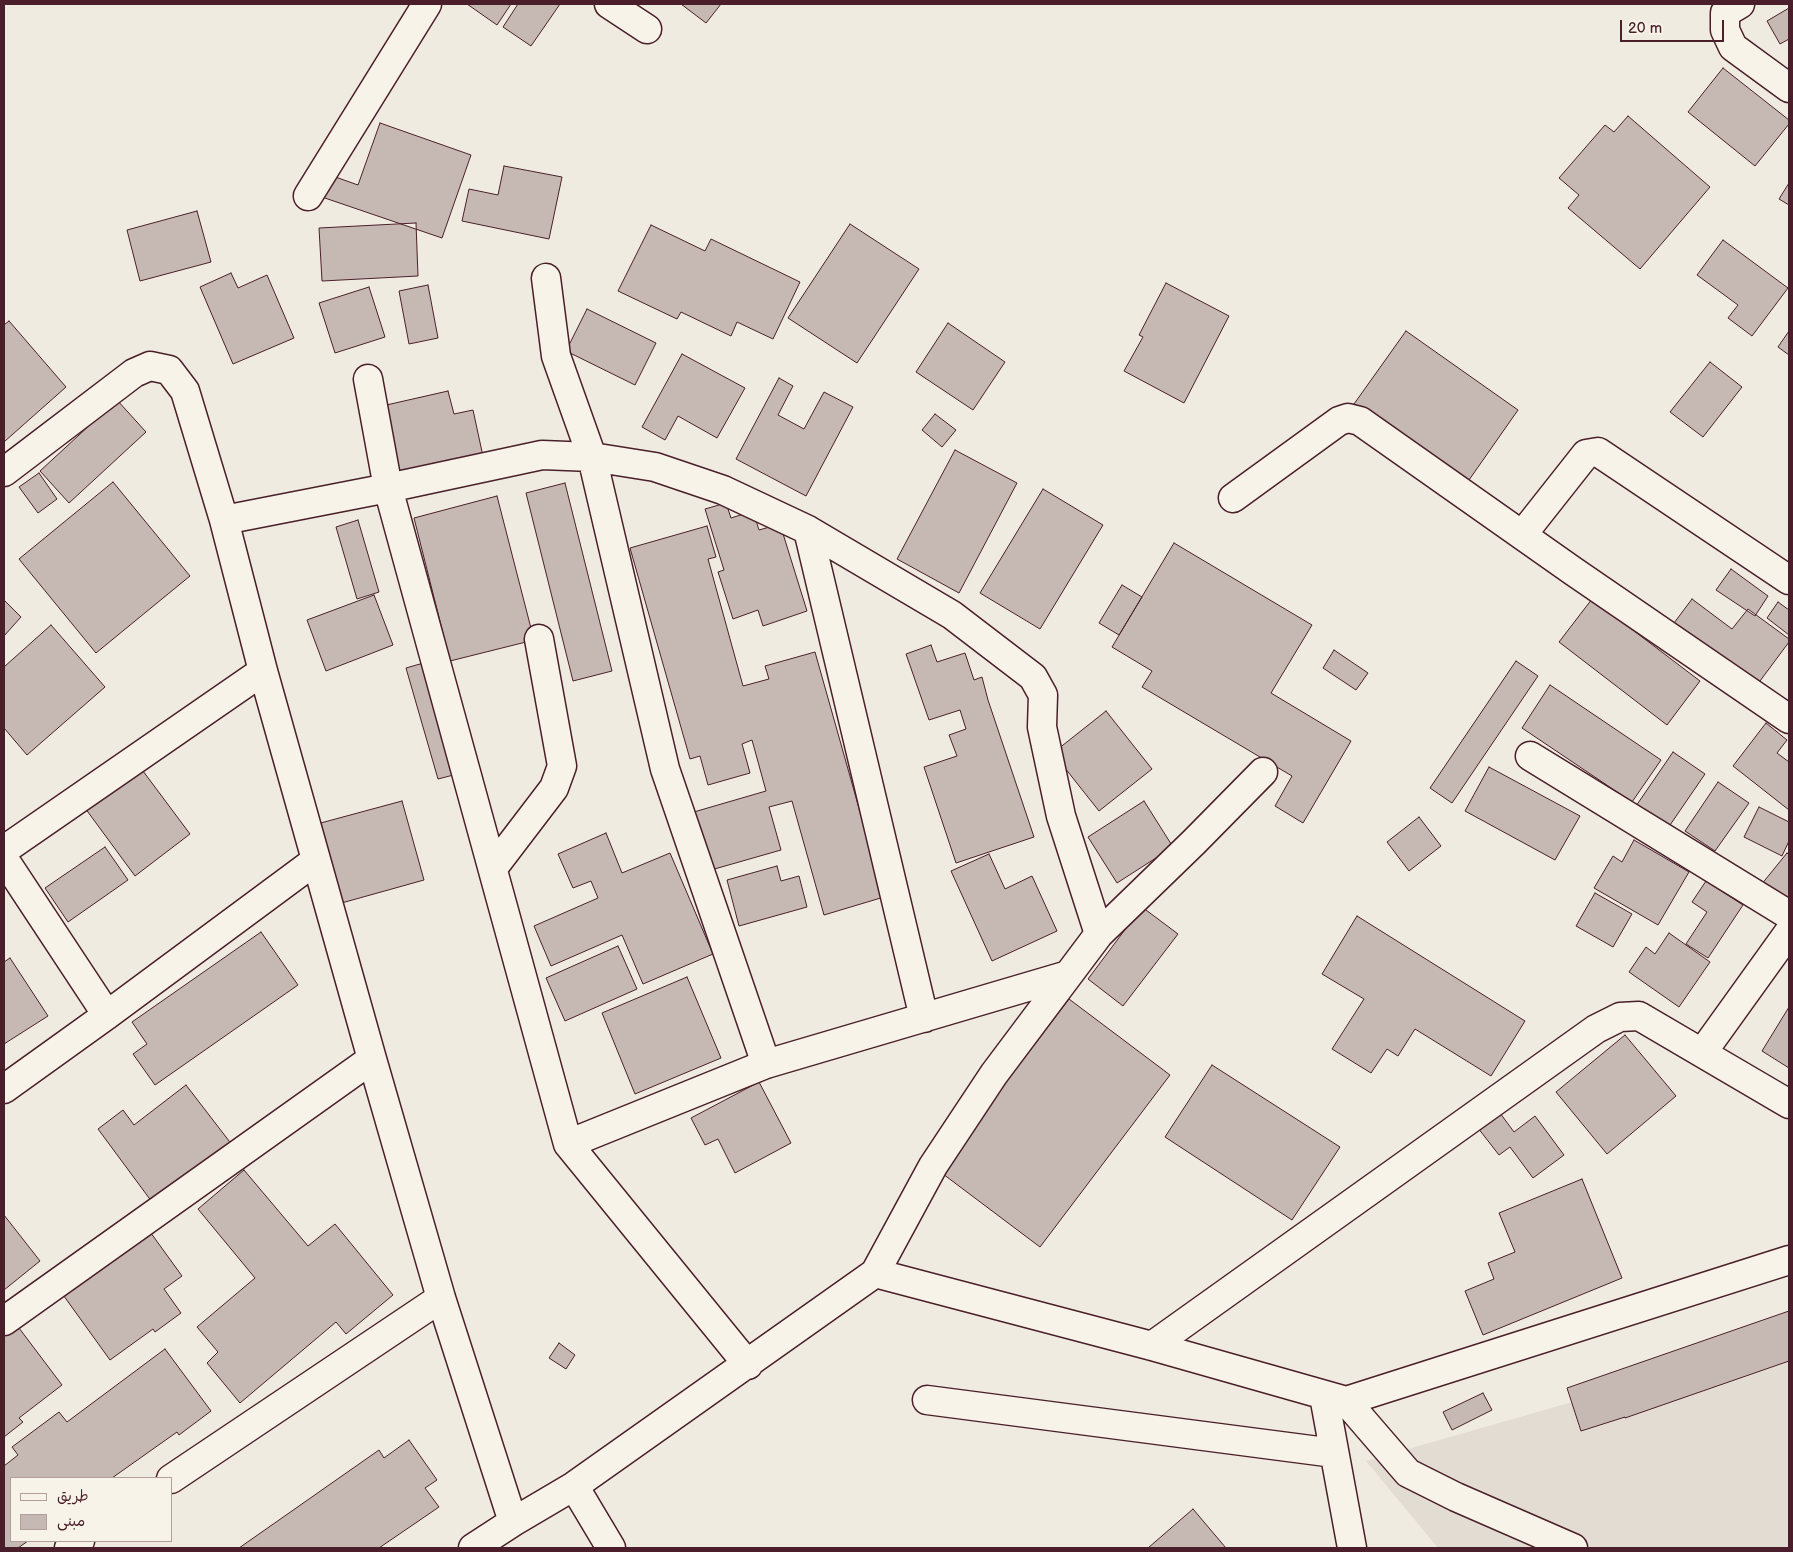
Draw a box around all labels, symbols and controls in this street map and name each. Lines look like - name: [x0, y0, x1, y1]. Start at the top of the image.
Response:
- scale bar: [1623, 10, 1727, 42]
- text: 20 m: [1628, 19, 1662, 38]
- legend: [10, 1477, 172, 1542]
- text: طريق: [57, 1487, 89, 1506]
- text: مبنى: [57, 1512, 85, 1531]

